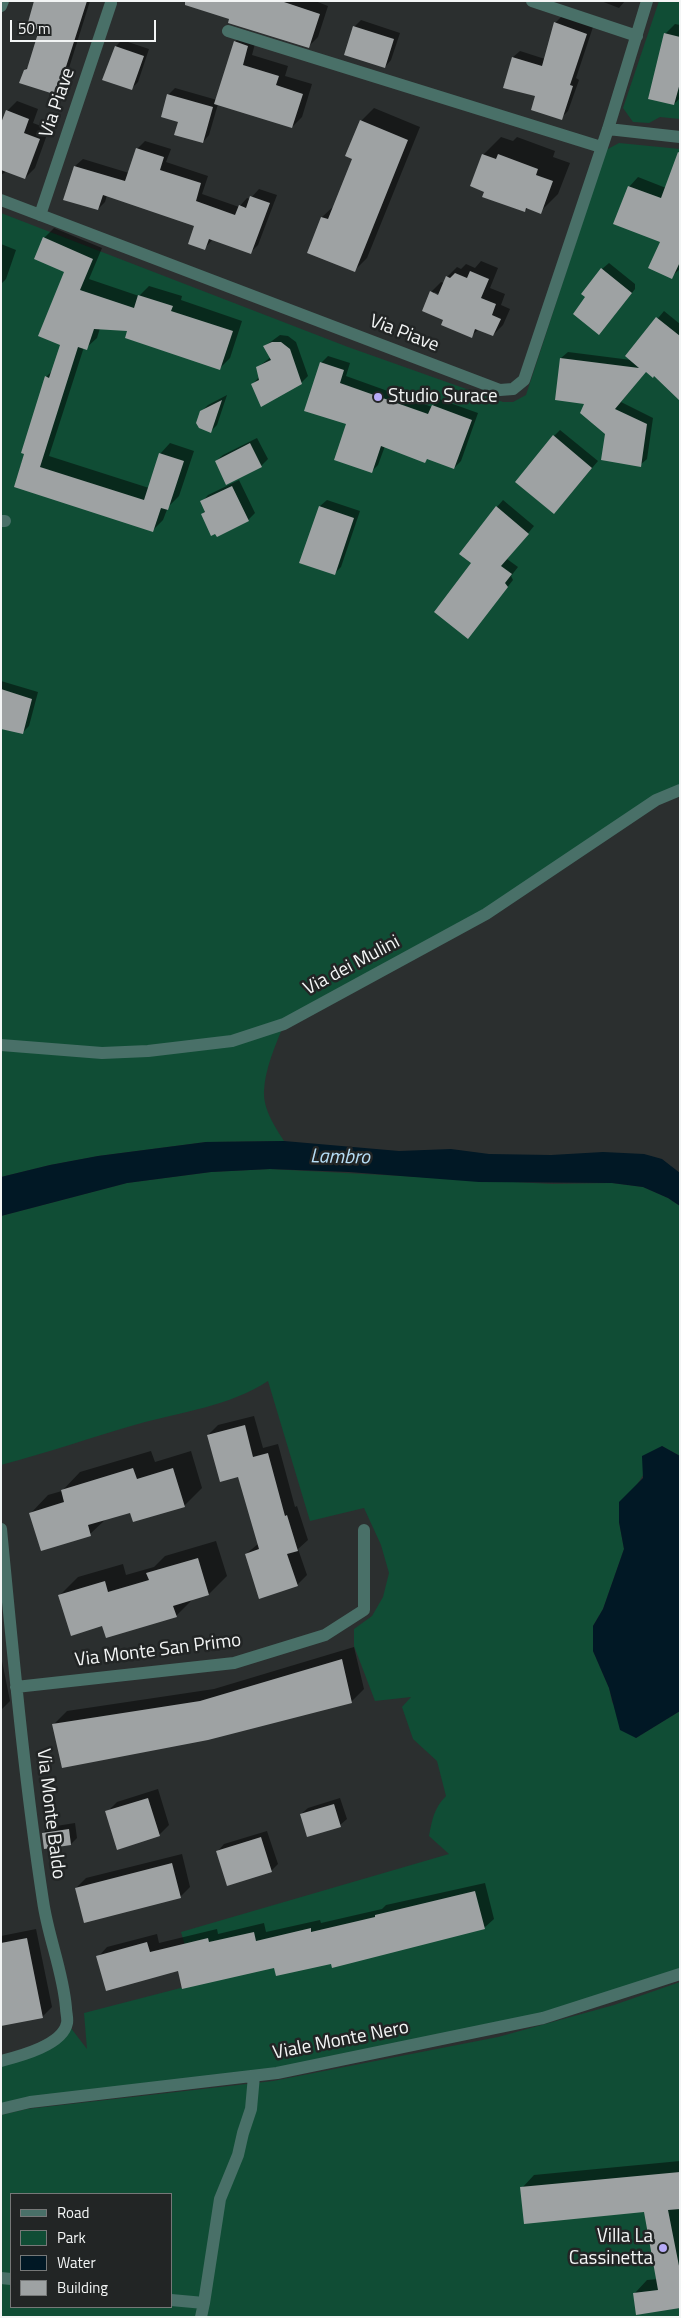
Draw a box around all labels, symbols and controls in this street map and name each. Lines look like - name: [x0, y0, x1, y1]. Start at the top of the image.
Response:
- scale bar: [12, 10, 159, 42]
- text: 50 m: [18, 17, 51, 40]
- street label: Via Piave: [35, 65, 81, 141]
- street label: Via Piave: [366, 310, 442, 358]
- place label: Studio Surace: [388, 386, 498, 408]
- marker: Studio Surace: [372, 391, 384, 403]
- street label: Via dei Mulini: [300, 931, 404, 1001]
- water label: Lambro: [310, 1145, 370, 1171]
- street label: Via Monte San Primo: [73, 1629, 243, 1673]
- street label: Via Monte Baldo: [31, 1748, 69, 1880]
- street label: Viale Monte Nero: [271, 2017, 411, 2065]
- legend: [10, 2193, 172, 2308]
- text: Road: [57, 2201, 89, 2224]
- text: Park: [57, 2226, 86, 2249]
- place label: Villa La Cassinetta: [569, 2226, 653, 2270]
- marker: Villa La Cassinetta: [657, 2242, 669, 2254]
- text: Water: [57, 2251, 96, 2274]
- text: Building: [57, 2276, 108, 2299]

